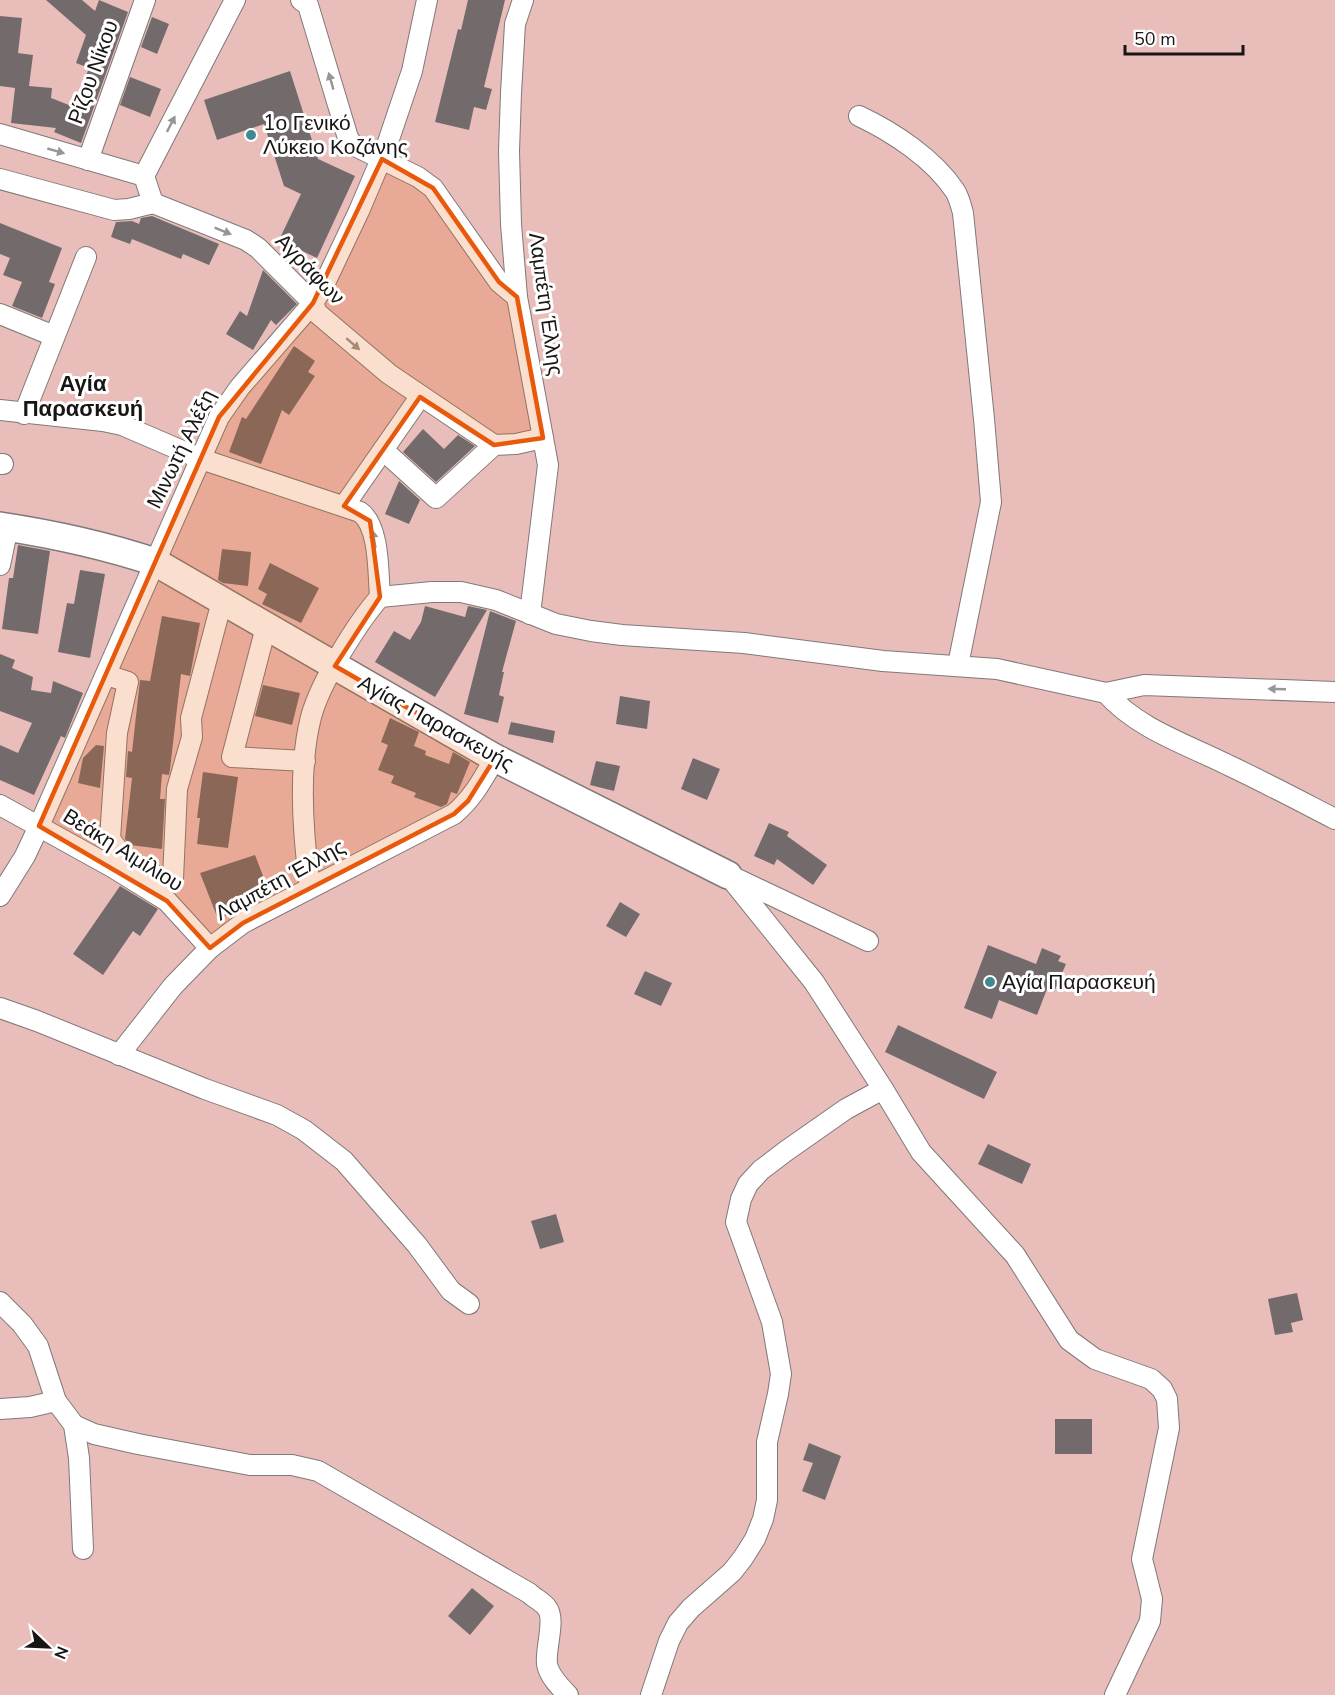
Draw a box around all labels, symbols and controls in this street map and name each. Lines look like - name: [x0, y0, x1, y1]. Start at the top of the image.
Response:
- street label: Ρίζου Νίκου: [61, 16, 125, 128]
- scale bar: [1125, 18, 1244, 56]
- text: 50 m: [1134, 27, 1176, 51]
- one-way arrow: [325, 72, 335, 90]
- place label: 1ο Γενικό Λύκειο Κοζάνης: [263, 109, 408, 161]
- one-way arrow: [165, 115, 175, 133]
- marker: 1ο Γενικό Λύκειο Κοζάνης: [244, 128, 258, 142]
- one-way arrow: [47, 147, 65, 156]
- one-way arrow: [214, 227, 232, 236]
- street label: Αγράφων: [269, 227, 351, 311]
- street label: Λαμπέτη Έλλης: [522, 231, 570, 377]
- one-way arrow: [345, 337, 360, 350]
- district label: Αγία Παρασκευή: [23, 369, 143, 424]
- street label: Μινωτή Αλέξη: [140, 385, 222, 513]
- one-way arrow: [369, 529, 378, 548]
- street label: Αγίας Παρασκευής: [353, 669, 519, 777]
- one-way arrow: [1267, 685, 1286, 694]
- street label: Βεάκη Αιμίλιου: [58, 802, 188, 898]
- street label: Λαμπέτη Έλλης: [210, 833, 350, 927]
- place label: Αγία Παρασκευή: [1002, 968, 1156, 996]
- marker: Αγία Παρασκευή: [983, 975, 997, 989]
- north arrow: [18, 1617, 78, 1677]
- text: N: [48, 1643, 73, 1662]

